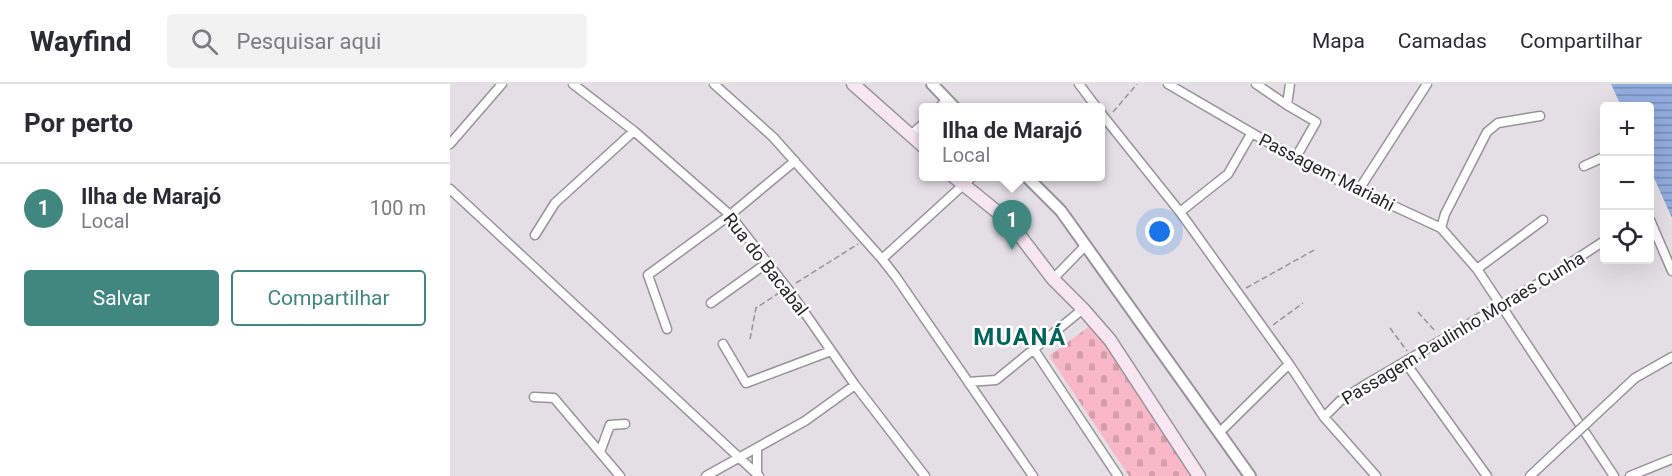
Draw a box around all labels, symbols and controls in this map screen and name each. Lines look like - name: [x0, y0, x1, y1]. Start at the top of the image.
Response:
- search box: [167, 14, 587, 68]
- text: Wayfind: [30, 25, 131, 58]
- icon: search: [188, 25, 221, 58]
- text: Pesquisar aqui: [236, 29, 381, 54]
- text: Mapa: [1312, 29, 1365, 53]
- text: Camadas: [1398, 29, 1487, 53]
- text: Compartilhar: [1520, 29, 1642, 53]
- map controls: [1600, 102, 1654, 264]
- button: +: [1600, 102, 1654, 156]
- popup: [919, 103, 1105, 181]
- text: Por perto: [24, 108, 133, 138]
- text: Ilha de Marajó: [942, 118, 1082, 143]
- street label: Passagem Mariahi: [1256, 129, 1398, 215]
- text: Local: [942, 143, 990, 167]
- button: −: [1600, 156, 1654, 210]
- text: Ilha de Marajó: [81, 184, 221, 209]
- text: 1: [38, 196, 49, 220]
- text: 100 m: [370, 196, 426, 220]
- pin: 1: [992, 200, 1032, 250]
- street label: Rua do Bacabal: [719, 208, 813, 320]
- text: Local: [81, 209, 129, 233]
- button: locate: [1600, 210, 1654, 264]
- your location: [1145, 217, 1174, 246]
- street label: Passagem Paulinho Moraes Cunha: [1338, 247, 1588, 409]
- button: Salvar: [24, 270, 219, 326]
- button: Compartilhar: [231, 270, 426, 326]
- district label: MUANÁ: [973, 323, 1067, 351]

